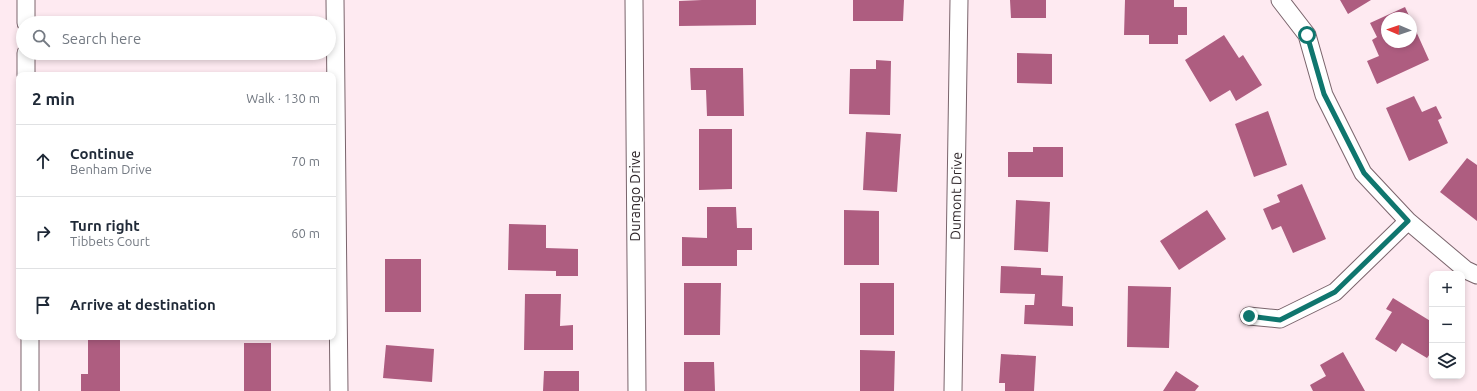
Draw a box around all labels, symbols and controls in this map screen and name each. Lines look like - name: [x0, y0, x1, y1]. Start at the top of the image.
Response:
- north arrow: [1381, 12, 1417, 48]
- search box: [16, 16, 336, 60]
- route start: [1298, 26, 1316, 44]
- icon: search: [30, 27, 52, 49]
- text: Search here: [62, 30, 141, 47]
- text: 2 min: [32, 89, 75, 108]
- text: Walk · 130 m: [246, 91, 320, 105]
- text: Continue: [70, 145, 134, 162]
- icon: ahead: [32, 150, 54, 172]
- street label: Durango Drive: [627, 151, 643, 241]
- street label: Dumont Drive: [947, 152, 965, 240]
- text: 70 m: [291, 154, 320, 168]
- text: Benham Drive: [70, 162, 152, 176]
- text: Turn right: [70, 217, 140, 234]
- icon: right: [32, 222, 54, 244]
- text: 60 m: [291, 226, 320, 240]
- text: Tibbets Court: [70, 234, 150, 248]
- map controls: [1429, 271, 1465, 379]
- button: +: [1429, 271, 1465, 307]
- icon: arrive: [32, 294, 54, 316]
- text: Arrive at destination: [70, 296, 216, 313]
- route end: [1240, 307, 1258, 325]
- button: −: [1429, 307, 1465, 343]
- button: layers: [1429, 343, 1465, 379]

